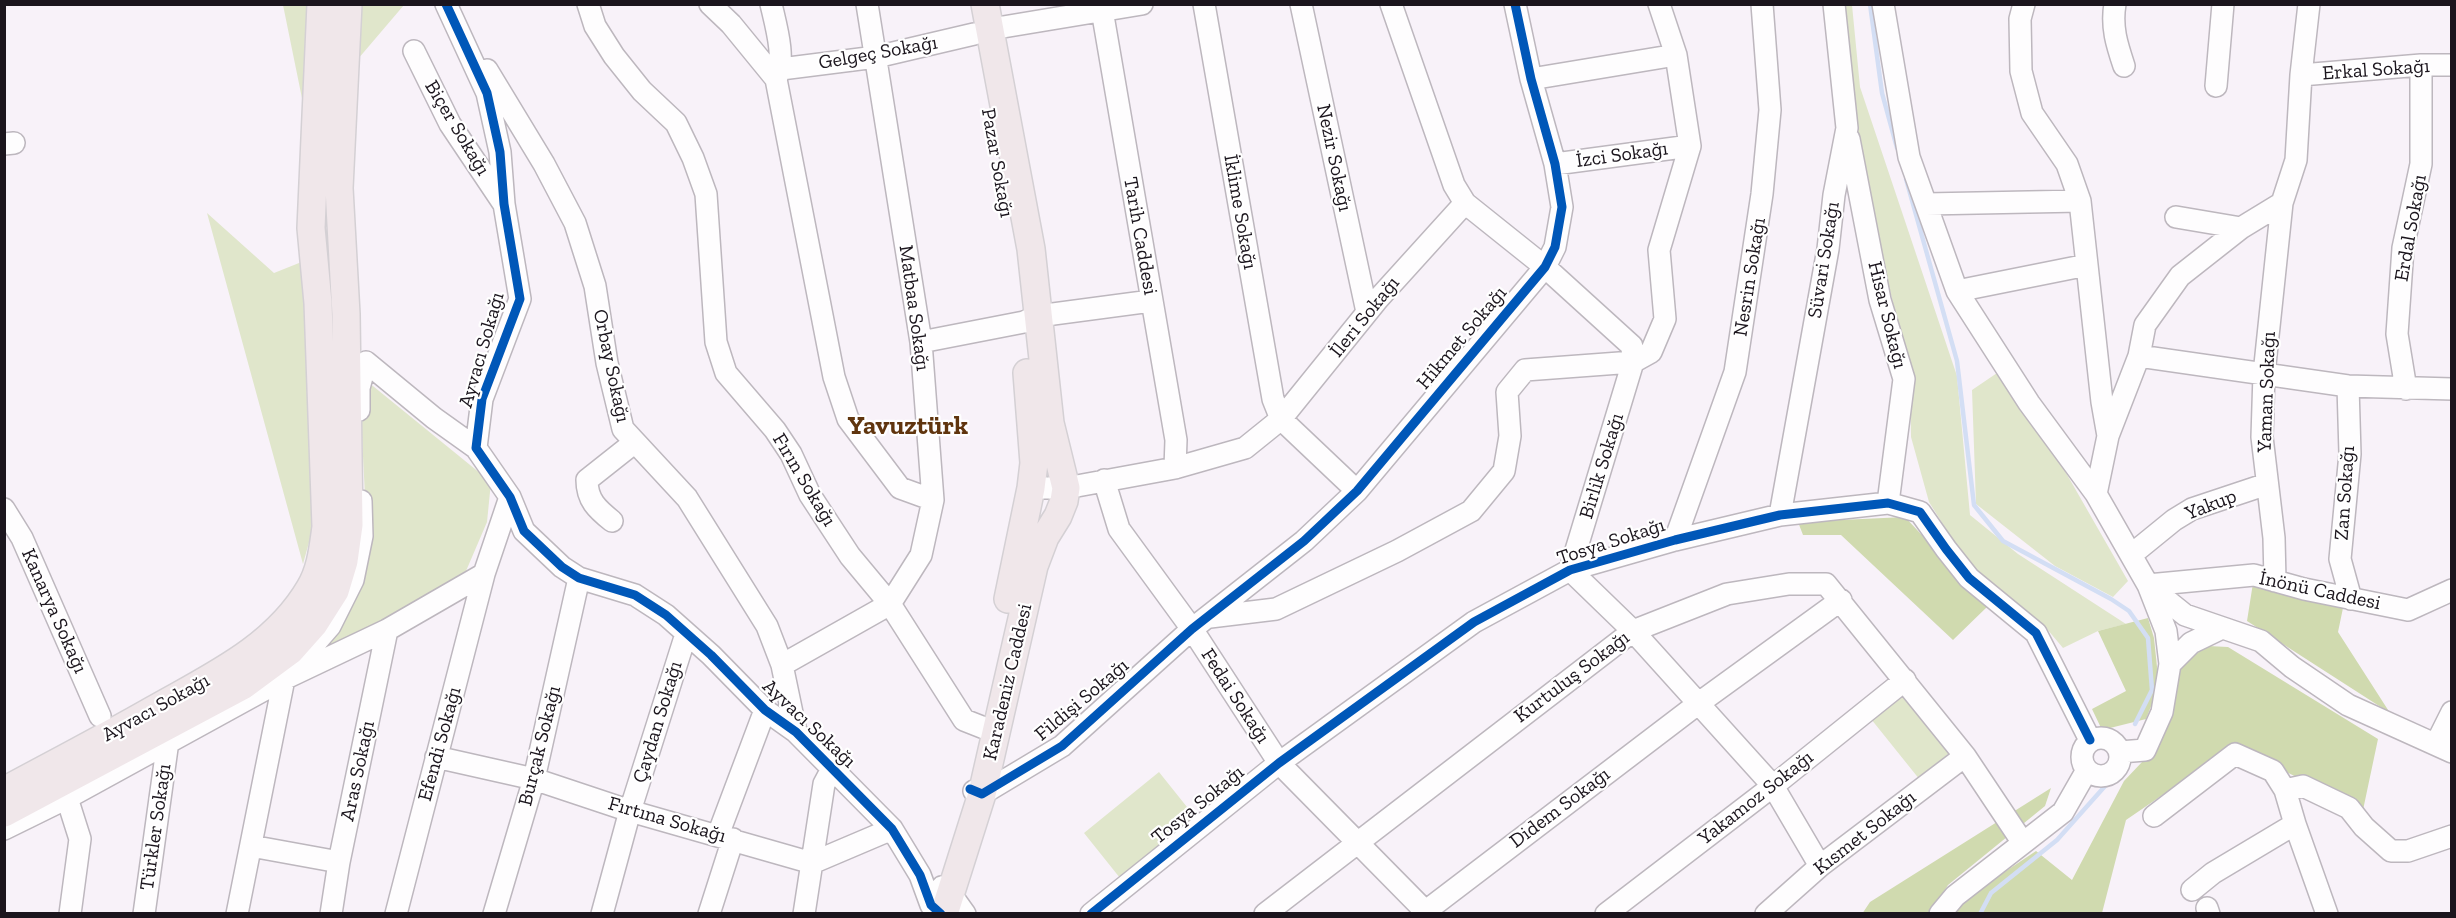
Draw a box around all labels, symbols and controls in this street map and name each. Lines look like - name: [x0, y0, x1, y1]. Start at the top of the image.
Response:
- street label: Gelgeç Sokağı: [817, 31, 939, 75]
- street label: Erkal Sokağı: [2322, 54, 2430, 86]
- street label: Biçer Sokağı: [419, 76, 495, 180]
- street label: Nezir Sokağı: [1311, 102, 1357, 214]
- street label: Pazar Sokağı: [976, 107, 1018, 219]
- street label: İzci Sokağı: [1575, 137, 1669, 173]
- street label: İklime Sokağı: [1218, 153, 1262, 271]
- street label: Erdal Sokağı: [2390, 173, 2432, 283]
- street label: Tarih Caddesi: [1118, 175, 1162, 297]
- street label: Süvari Sokağı: [1803, 200, 1845, 320]
- street label: Nesrin Sokağı: [1729, 216, 1771, 338]
- street label: Matbaa Sokağı: [893, 244, 935, 372]
- street label: Hisar Sokağı: [1862, 259, 1912, 371]
- street label: İleri Sokağı: [1325, 272, 1405, 362]
- street label: Hikmet Sokağı: [1412, 282, 1512, 394]
- street label: Ayvacı Sokağı: [454, 289, 510, 411]
- street label: Orbay Sokağı: [587, 307, 635, 425]
- street label: Yaman Sokağı: [2253, 331, 2281, 453]
- street label: Birlik Sokağı: [1575, 410, 1629, 522]
- district label: Yavuztürk: [848, 411, 968, 443]
- street label: Fırın Sokağı: [767, 429, 841, 531]
- street label: Zan Sokağı: [2330, 445, 2360, 541]
- street label: Yakup: [2182, 484, 2240, 526]
- street label: Tosya Sokağı: [1554, 513, 1668, 571]
- street label: Kanarya Sokağı: [16, 545, 92, 677]
- street label: İnönü Caddesi: [2257, 566, 2383, 616]
- street label: Karadeniz Caddesi: [978, 601, 1038, 763]
- street label: Kurtuluş Sokağı: [1510, 626, 1634, 728]
- street label: Fedai Sokağı: [1195, 644, 1275, 748]
- street label: Fildişi Sokağı: [1030, 654, 1134, 746]
- street label: Çaydan Sokağı: [628, 658, 688, 786]
- street label: Ayvacı Sokağı: [98, 669, 214, 747]
- street label: Ayvacı Sokağı: [757, 675, 861, 773]
- street label: Burçak Sokağı: [513, 683, 567, 809]
- street label: Efendi Sokağı: [413, 684, 467, 804]
- street label: Aras Sokağı: [336, 719, 380, 823]
- street label: Yakamoz Sokağı: [1694, 746, 1818, 850]
- street label: Tosya Sokağı: [1147, 760, 1249, 850]
- street label: Türkler Sokağı: [135, 762, 177, 892]
- street label: Didem Sokağı: [1505, 762, 1615, 854]
- street label: Kısmet Sokağı: [1809, 786, 1921, 880]
- street label: Fırtına Sokağı: [605, 792, 729, 848]

